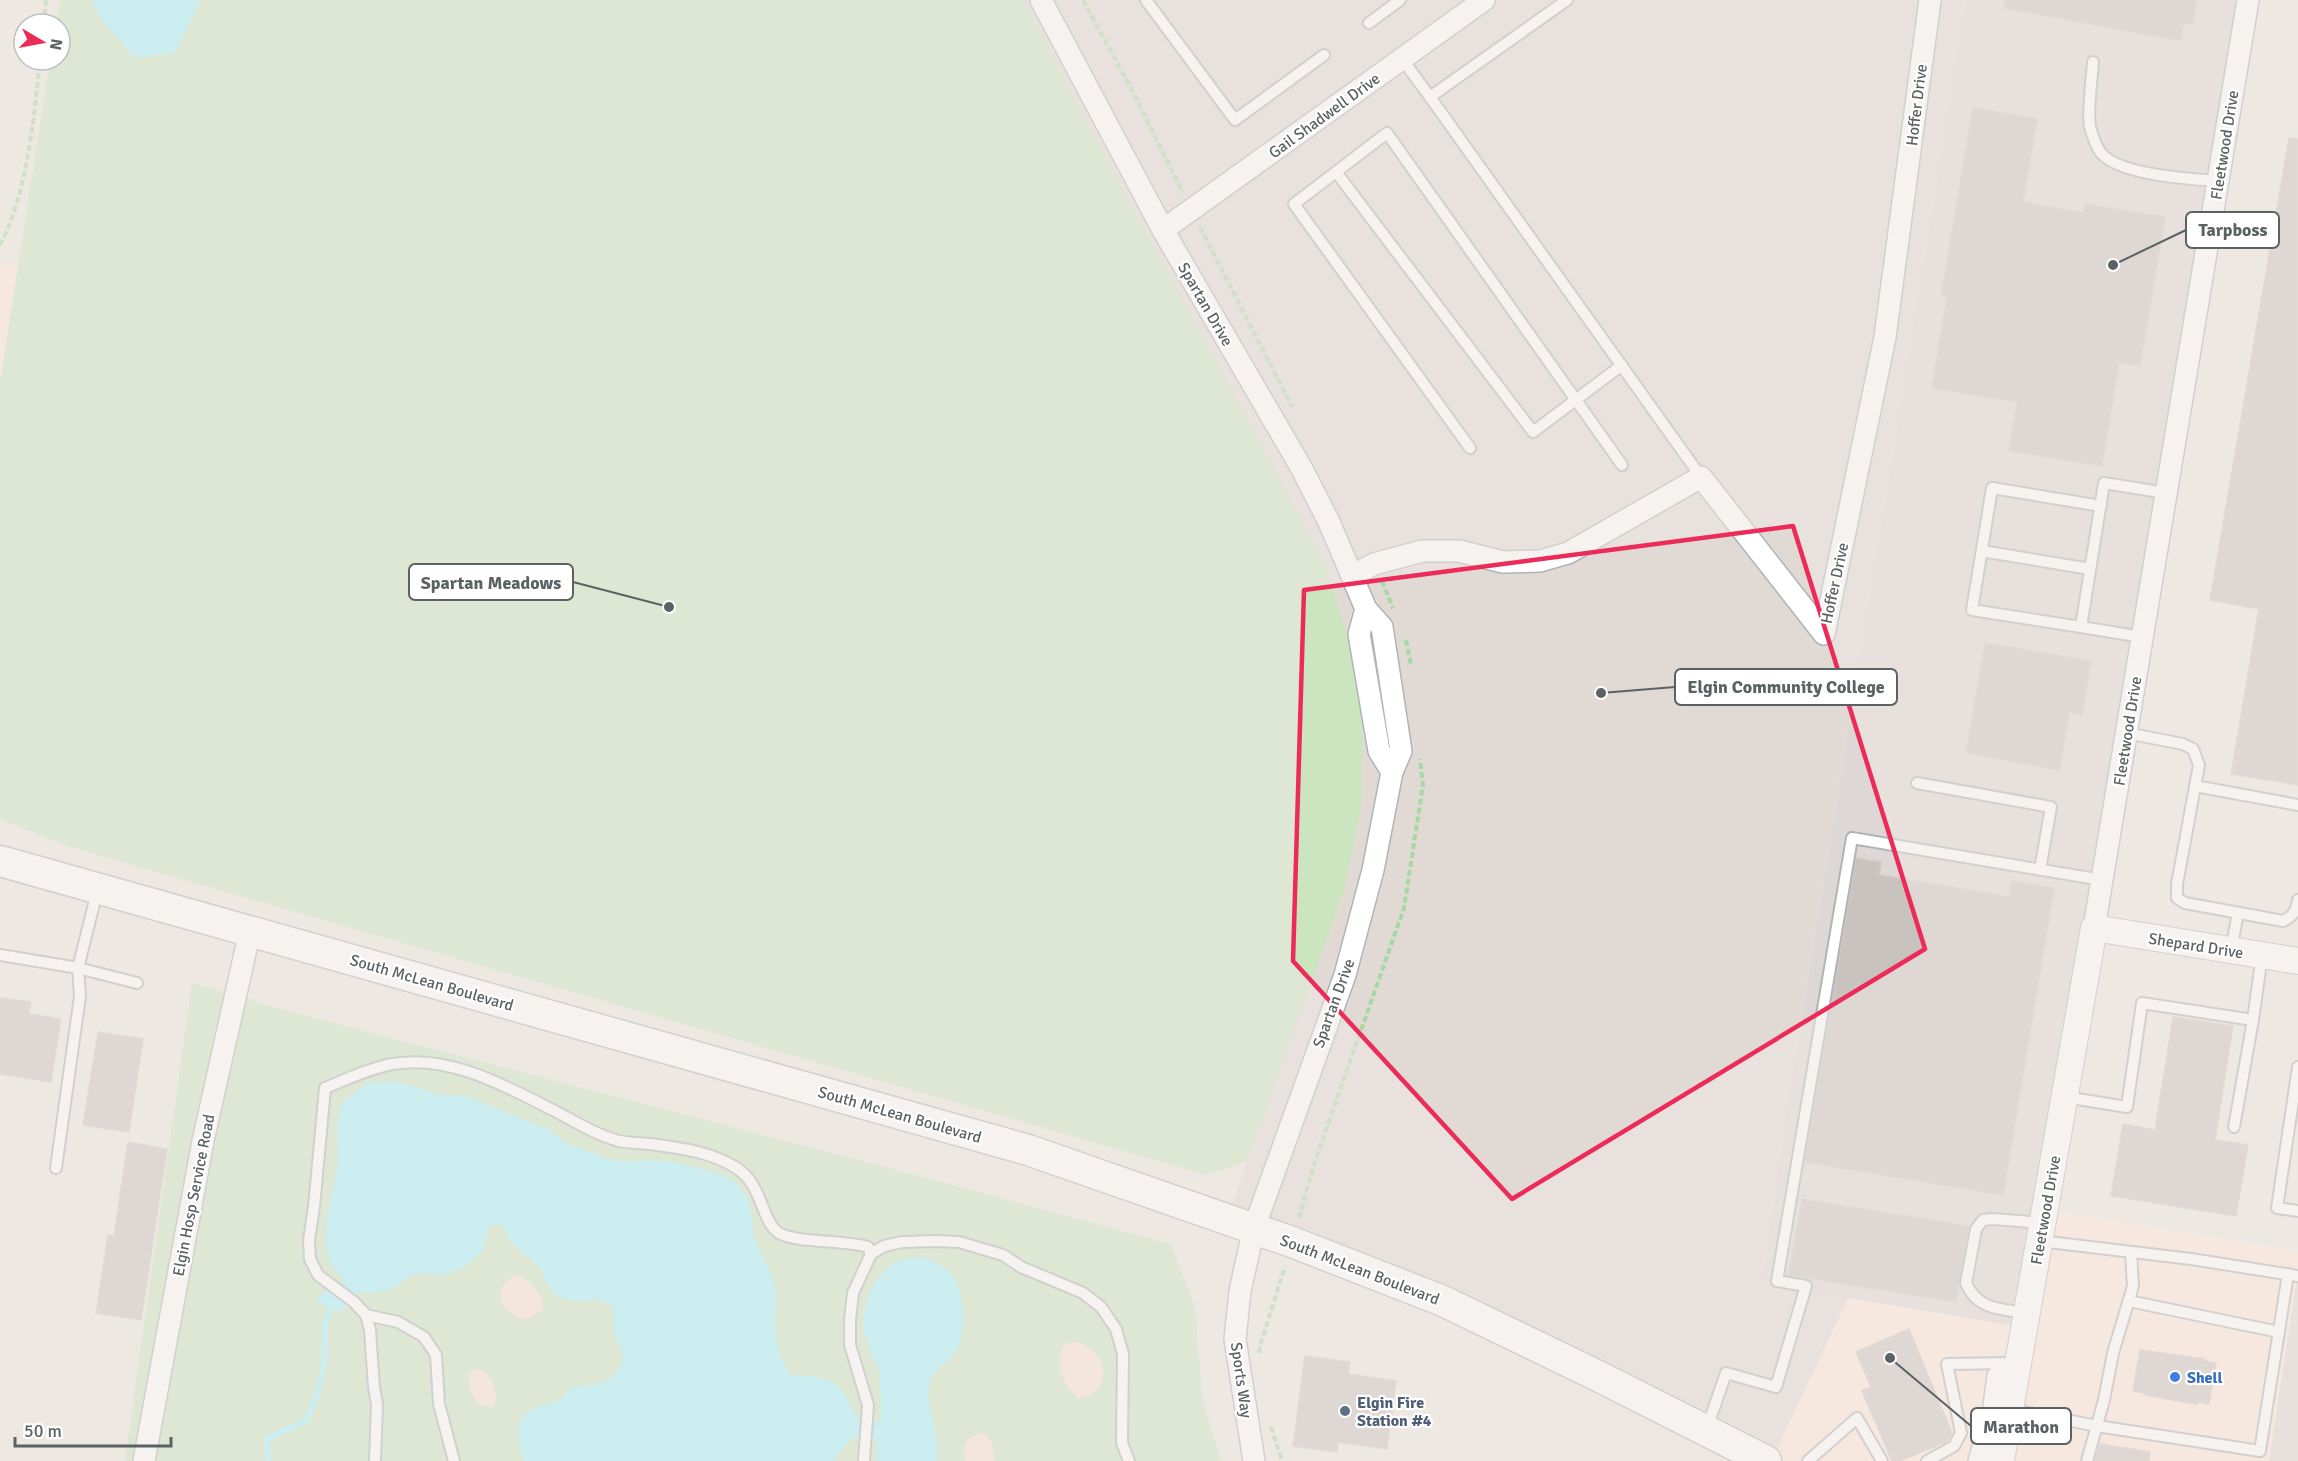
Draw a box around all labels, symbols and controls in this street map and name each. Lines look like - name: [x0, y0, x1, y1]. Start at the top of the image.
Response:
- north arrow: [12, 12, 72, 72]
- text: N: [45, 37, 67, 52]
- street label: Hoffer Drive: [1902, 63, 1932, 147]
- street label: Gail Shadwell Drive: [1265, 69, 1384, 163]
- street label: Fleetwood Drive: [2206, 89, 2243, 201]
- callout: Tarpboss: [2186, 212, 2279, 248]
- text: Tarpboss: [2199, 219, 2267, 241]
- street label: Spartan Drive: [1173, 259, 1237, 350]
- street label: Hoffer Drive: [1817, 541, 1853, 626]
- callout: Spartan Meadows: [409, 564, 573, 600]
- text: Spartan Meadows: [421, 572, 561, 594]
- callout: Elgin Community College: [1675, 669, 1897, 705]
- street label: Fleetwood Drive: [2109, 675, 2146, 787]
- text: Elgin Community College: [1687, 676, 1885, 698]
- street label: Shepard Drive: [2147, 929, 2245, 963]
- street label: South McLean Boulevard: [348, 950, 516, 1016]
- street label: Spartan Drive: [1309, 956, 1359, 1051]
- street label: South McLean Boulevard: [816, 1082, 984, 1148]
- street label: Elgin Hosp Service Road: [168, 1112, 220, 1278]
- street label: Fleetwood Drive: [2027, 1154, 2065, 1266]
- street label: South McLean Boulevard: [1277, 1230, 1442, 1310]
- street label: Sports Way: [1226, 1341, 1256, 1420]
- place label: Shell: [2187, 1368, 2222, 1388]
- marker: Shell: [2168, 1370, 2182, 1384]
- place label: Elgin Fire Station #4: [1357, 1393, 1432, 1431]
- marker: Elgin Fire Station #4: [1338, 1404, 1352, 1418]
- callout: Marathon: [1971, 1408, 2071, 1444]
- scale bar: [15, 1410, 171, 1448]
- text: Marathon: [1983, 1416, 2059, 1438]
- text: 50 m: [24, 1420, 62, 1442]

